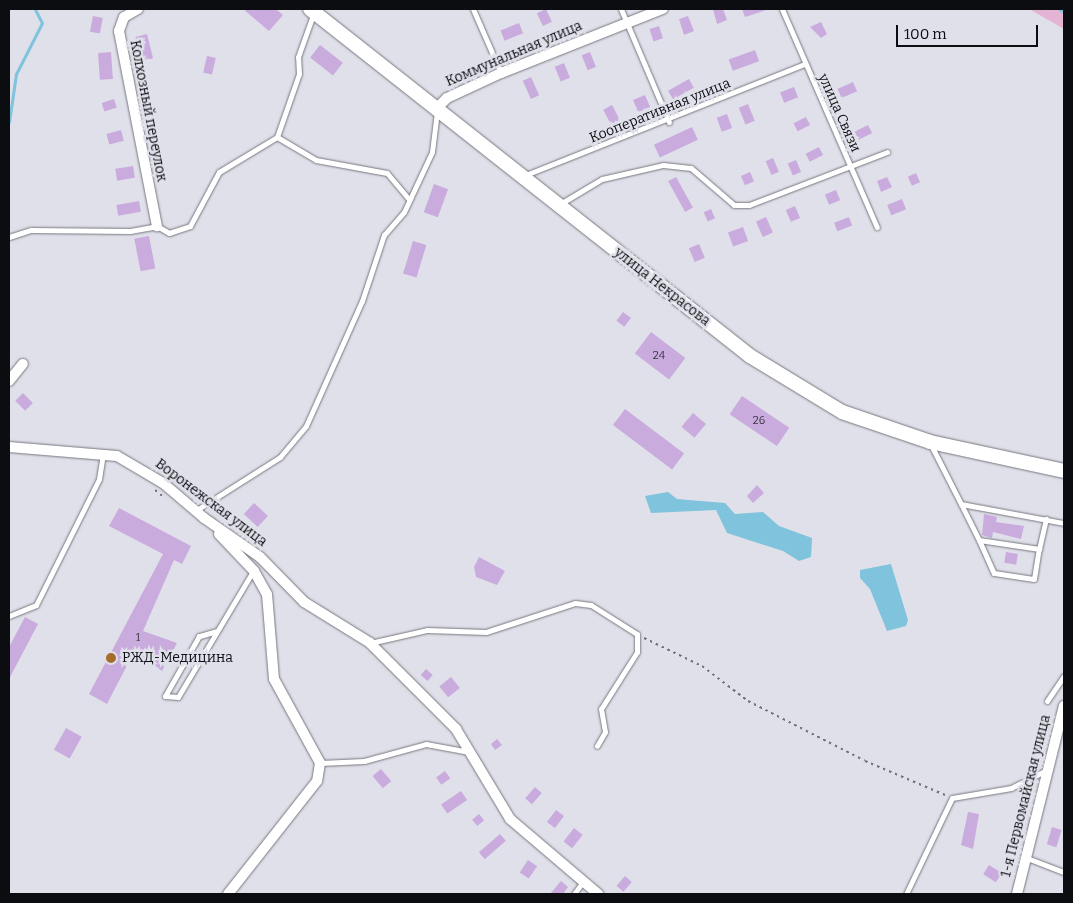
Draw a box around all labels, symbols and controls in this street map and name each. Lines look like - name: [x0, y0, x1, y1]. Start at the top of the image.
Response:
- scale bar: [898, 15, 1040, 47]
- street label: Коммунальная улица: [443, 18, 585, 90]
- text: 100 m: [904, 25, 947, 43]
- street label: Колхозный переулок: [126, 39, 170, 183]
- street label: улица Связи: [814, 71, 864, 155]
- street label: Кооперативная улица: [587, 75, 733, 147]
- street label: улица Некрасова: [611, 244, 713, 330]
- house number: 24: [653, 349, 665, 363]
- house number: 26: [753, 414, 765, 428]
- street label: Воронежская улица: [152, 456, 270, 550]
- house number: 1: [136, 631, 140, 645]
- place label: РЖД-Медицина: [122, 650, 233, 666]
- marker: РЖД-Медицина: [104, 651, 118, 665]
- street label: 1-я Первомайская улица: [998, 713, 1054, 879]

